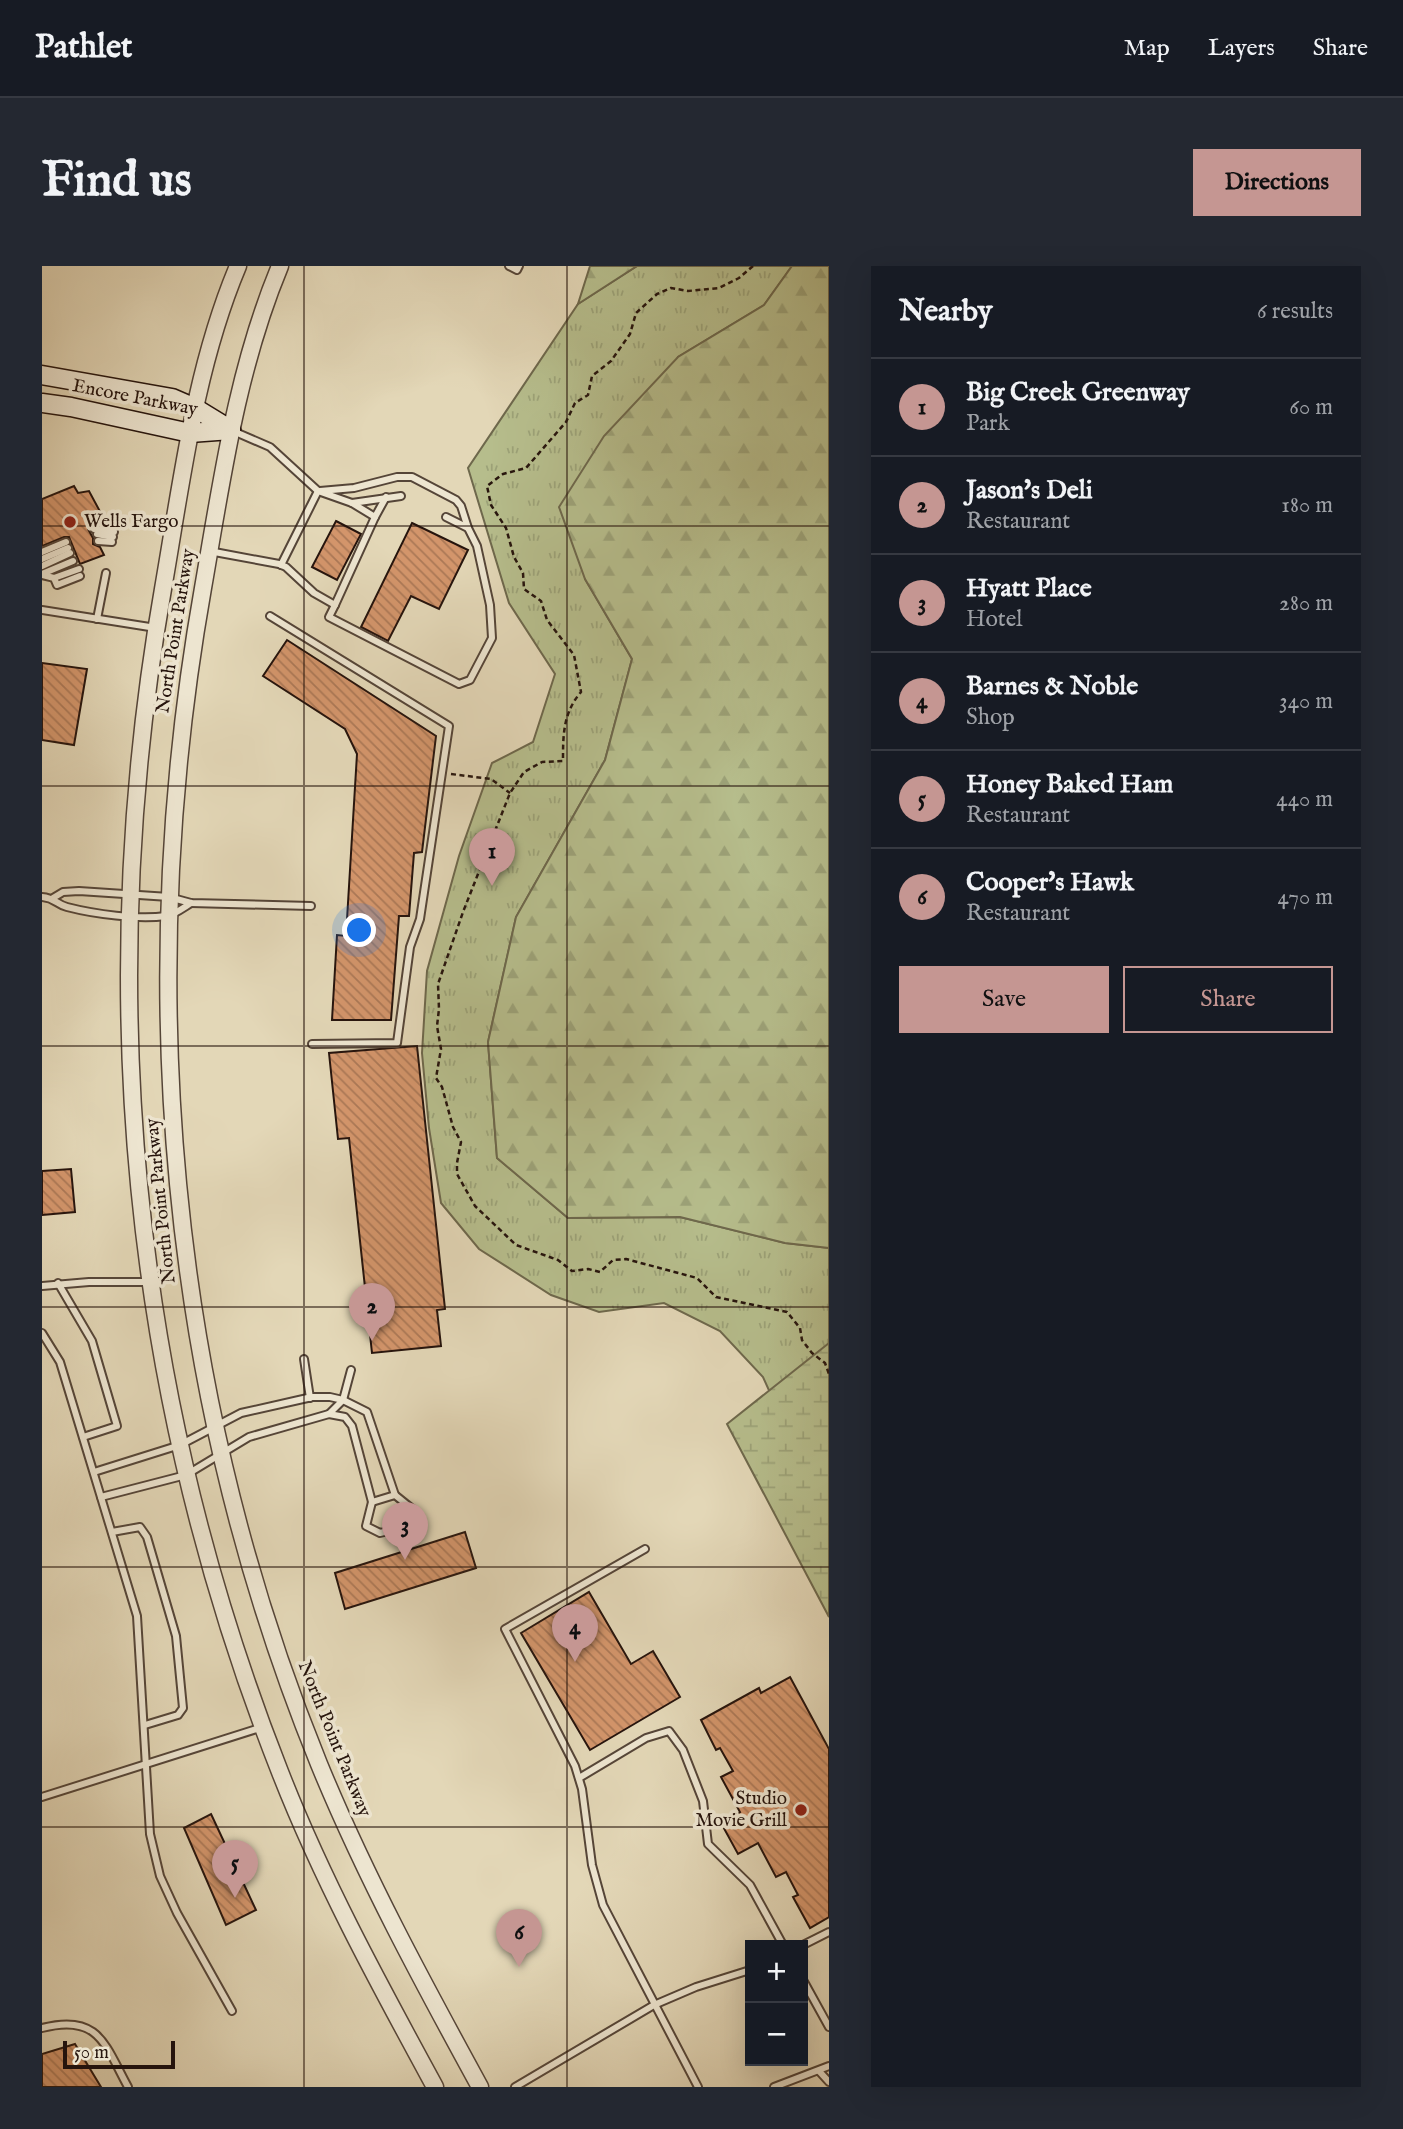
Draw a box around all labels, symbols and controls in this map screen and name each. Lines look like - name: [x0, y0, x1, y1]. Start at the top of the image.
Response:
- text: Pathlet: [35, 27, 132, 69]
- text: Map: [1124, 33, 1170, 64]
- text: Layers: [1208, 33, 1275, 64]
- text: Share: [1313, 33, 1368, 64]
- button: Directions: [1193, 149, 1361, 216]
- text: Find us: [42, 151, 192, 213]
- text: Nearby: [899, 293, 992, 331]
- text: 6 results: [1257, 297, 1333, 326]
- street label: Encore Parkway: [70, 374, 200, 422]
- text: Big Creek Greenway: [966, 376, 1190, 409]
- text: 1: [918, 393, 926, 422]
- text: 60 m: [1289, 393, 1333, 422]
- text: Park: [966, 409, 1010, 438]
- text: Jason's Deli: [966, 474, 1093, 507]
- text: 2: [917, 491, 927, 520]
- text: 180 m: [1281, 491, 1333, 520]
- text: Restaurant: [966, 507, 1070, 536]
- place label: Wells Fargo: [84, 510, 179, 534]
- marker: Wells Fargo: [62, 514, 78, 530]
- street label: North Point Parkway: [151, 546, 201, 715]
- text: Hyatt Place: [966, 572, 1092, 605]
- text: 3: [918, 589, 926, 618]
- text: 280 m: [1279, 589, 1333, 618]
- text: Hotel: [966, 605, 1023, 634]
- text: Barnes & Noble: [966, 670, 1138, 703]
- text: 4: [916, 687, 928, 716]
- text: 340 m: [1279, 687, 1333, 716]
- text: Shop: [966, 703, 1015, 732]
- text: Honey Baked Ham: [966, 768, 1173, 801]
- text: 5: [918, 785, 926, 814]
- text: 440 m: [1276, 785, 1333, 814]
- text: Restaurant: [966, 801, 1070, 830]
- pin: 1: [469, 828, 515, 886]
- text: Cooper's Hawk: [966, 866, 1134, 899]
- text: 6: [917, 883, 927, 912]
- text: 470 m: [1278, 883, 1333, 912]
- text: Restaurant: [966, 899, 1070, 928]
- your location: [342, 913, 376, 947]
- button: Save: [899, 966, 1109, 1033]
- button: Share: [1123, 966, 1333, 1033]
- street label: North Point Parkway: [140, 1116, 182, 1285]
- pin: 2: [349, 1283, 395, 1341]
- pin: 3: [382, 1502, 428, 1560]
- pin: 4: [552, 1604, 598, 1662]
- street label: North Point Parkway: [292, 1657, 377, 1821]
- place label: Studio Movie Grill: [695, 1787, 788, 1833]
- marker: Studio Movie Grill: [793, 1802, 809, 1818]
- pin: 5: [212, 1840, 258, 1898]
- pin: 6: [496, 1909, 542, 1967]
- map controls: [745, 1940, 808, 2066]
- button: +: [745, 1940, 808, 2003]
- button: −: [745, 2003, 808, 2066]
- scale bar: [63, 2038, 175, 2070]
- text: 50 m: [74, 2041, 109, 2065]

